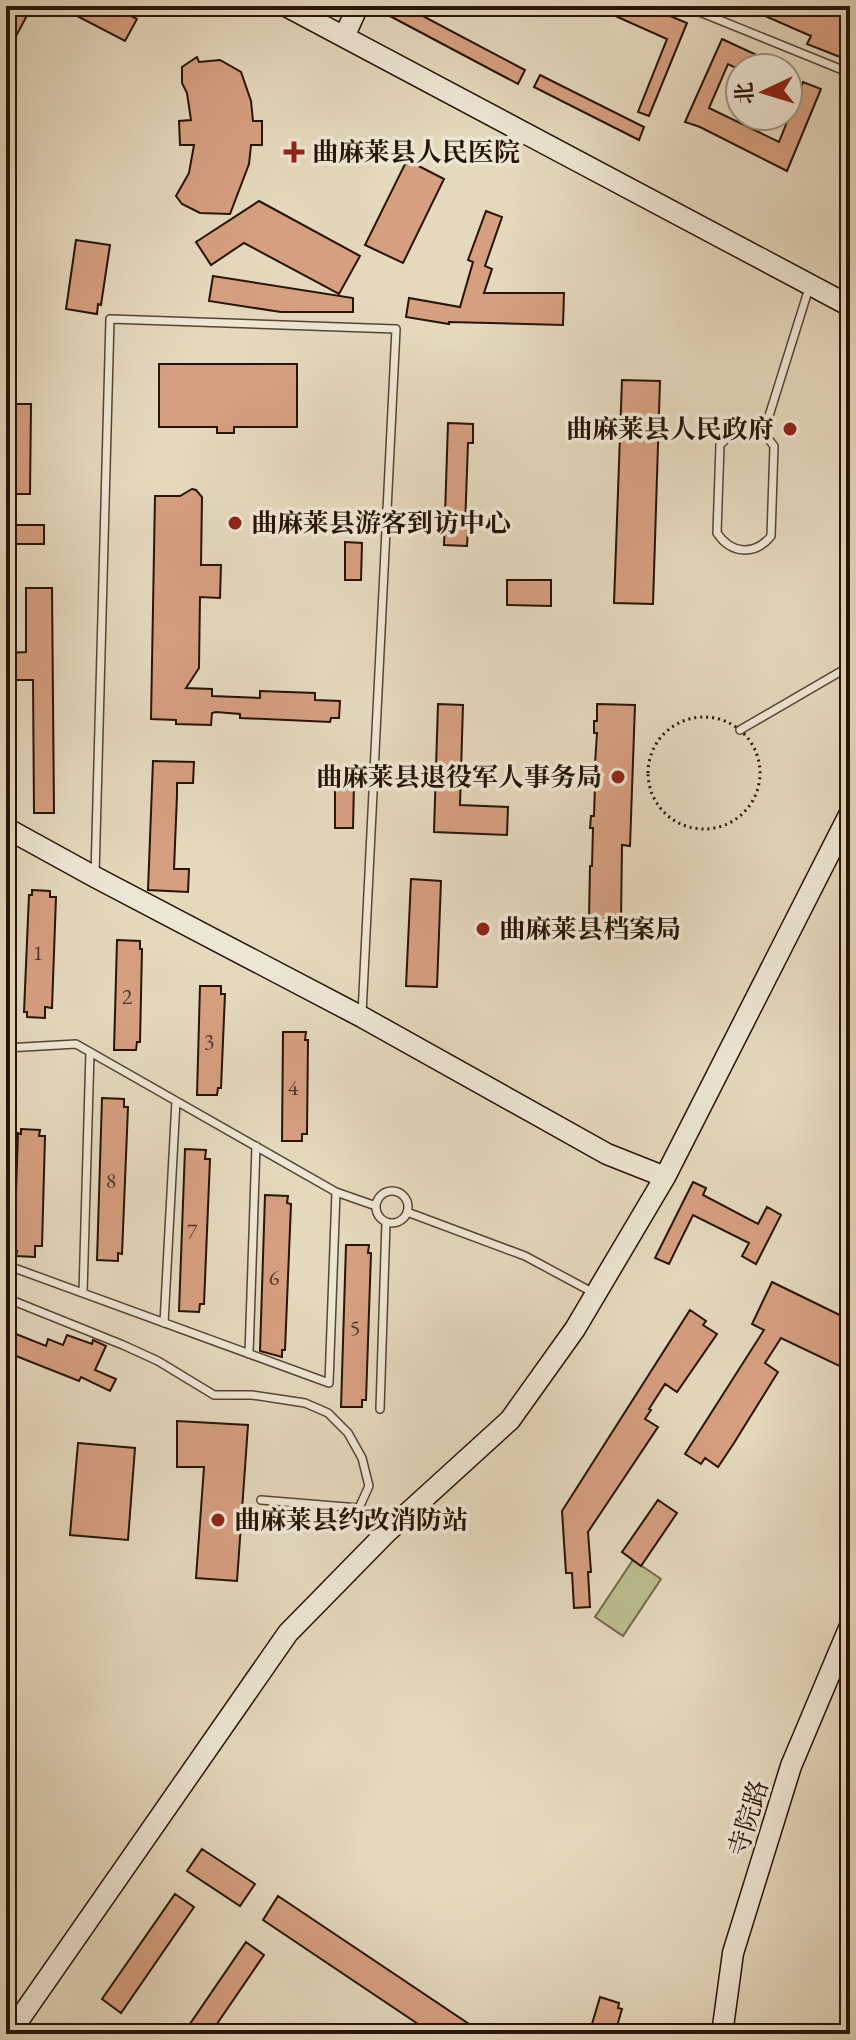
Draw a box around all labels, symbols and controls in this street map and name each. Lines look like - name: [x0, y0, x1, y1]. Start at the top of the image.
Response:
- north arrow: [724, 52, 804, 132]
- text: 北: [729, 81, 760, 105]
- place label: 曲麻莱县人民医院: [312, 135, 520, 169]
- marker: 曲麻莱县人民医院: [283, 141, 305, 163]
- place label: 曲麻莱县人民政府: [566, 412, 774, 446]
- marker: 曲麻莱县人民政府: [781, 420, 799, 438]
- place label: 曲麻莱县游客到访中心: [251, 506, 511, 540]
- marker: 曲麻莱县游客到访中心: [226, 514, 244, 532]
- place label: 曲麻莱县退役军人事务局: [316, 760, 602, 794]
- marker: 曲麻莱县退役军人事务局: [609, 768, 627, 786]
- place label: 曲麻莱县档案局: [499, 912, 681, 946]
- marker: 曲麻莱县档案局: [474, 920, 492, 938]
- house number: 1: [33, 938, 43, 967]
- house number: 2: [122, 982, 133, 1011]
- house number: 3: [204, 1027, 214, 1056]
- house number: 4: [288, 1073, 299, 1102]
- house number: 8: [106, 1166, 116, 1195]
- house number: 7: [187, 1217, 198, 1246]
- house number: 6: [269, 1263, 280, 1292]
- house number: 5: [350, 1313, 360, 1342]
- place label: 曲麻莱县约改消防站: [234, 1503, 468, 1537]
- marker: 曲麻莱县约改消防站: [209, 1511, 227, 1529]
- street label: 寺院路: [720, 1776, 776, 1860]

